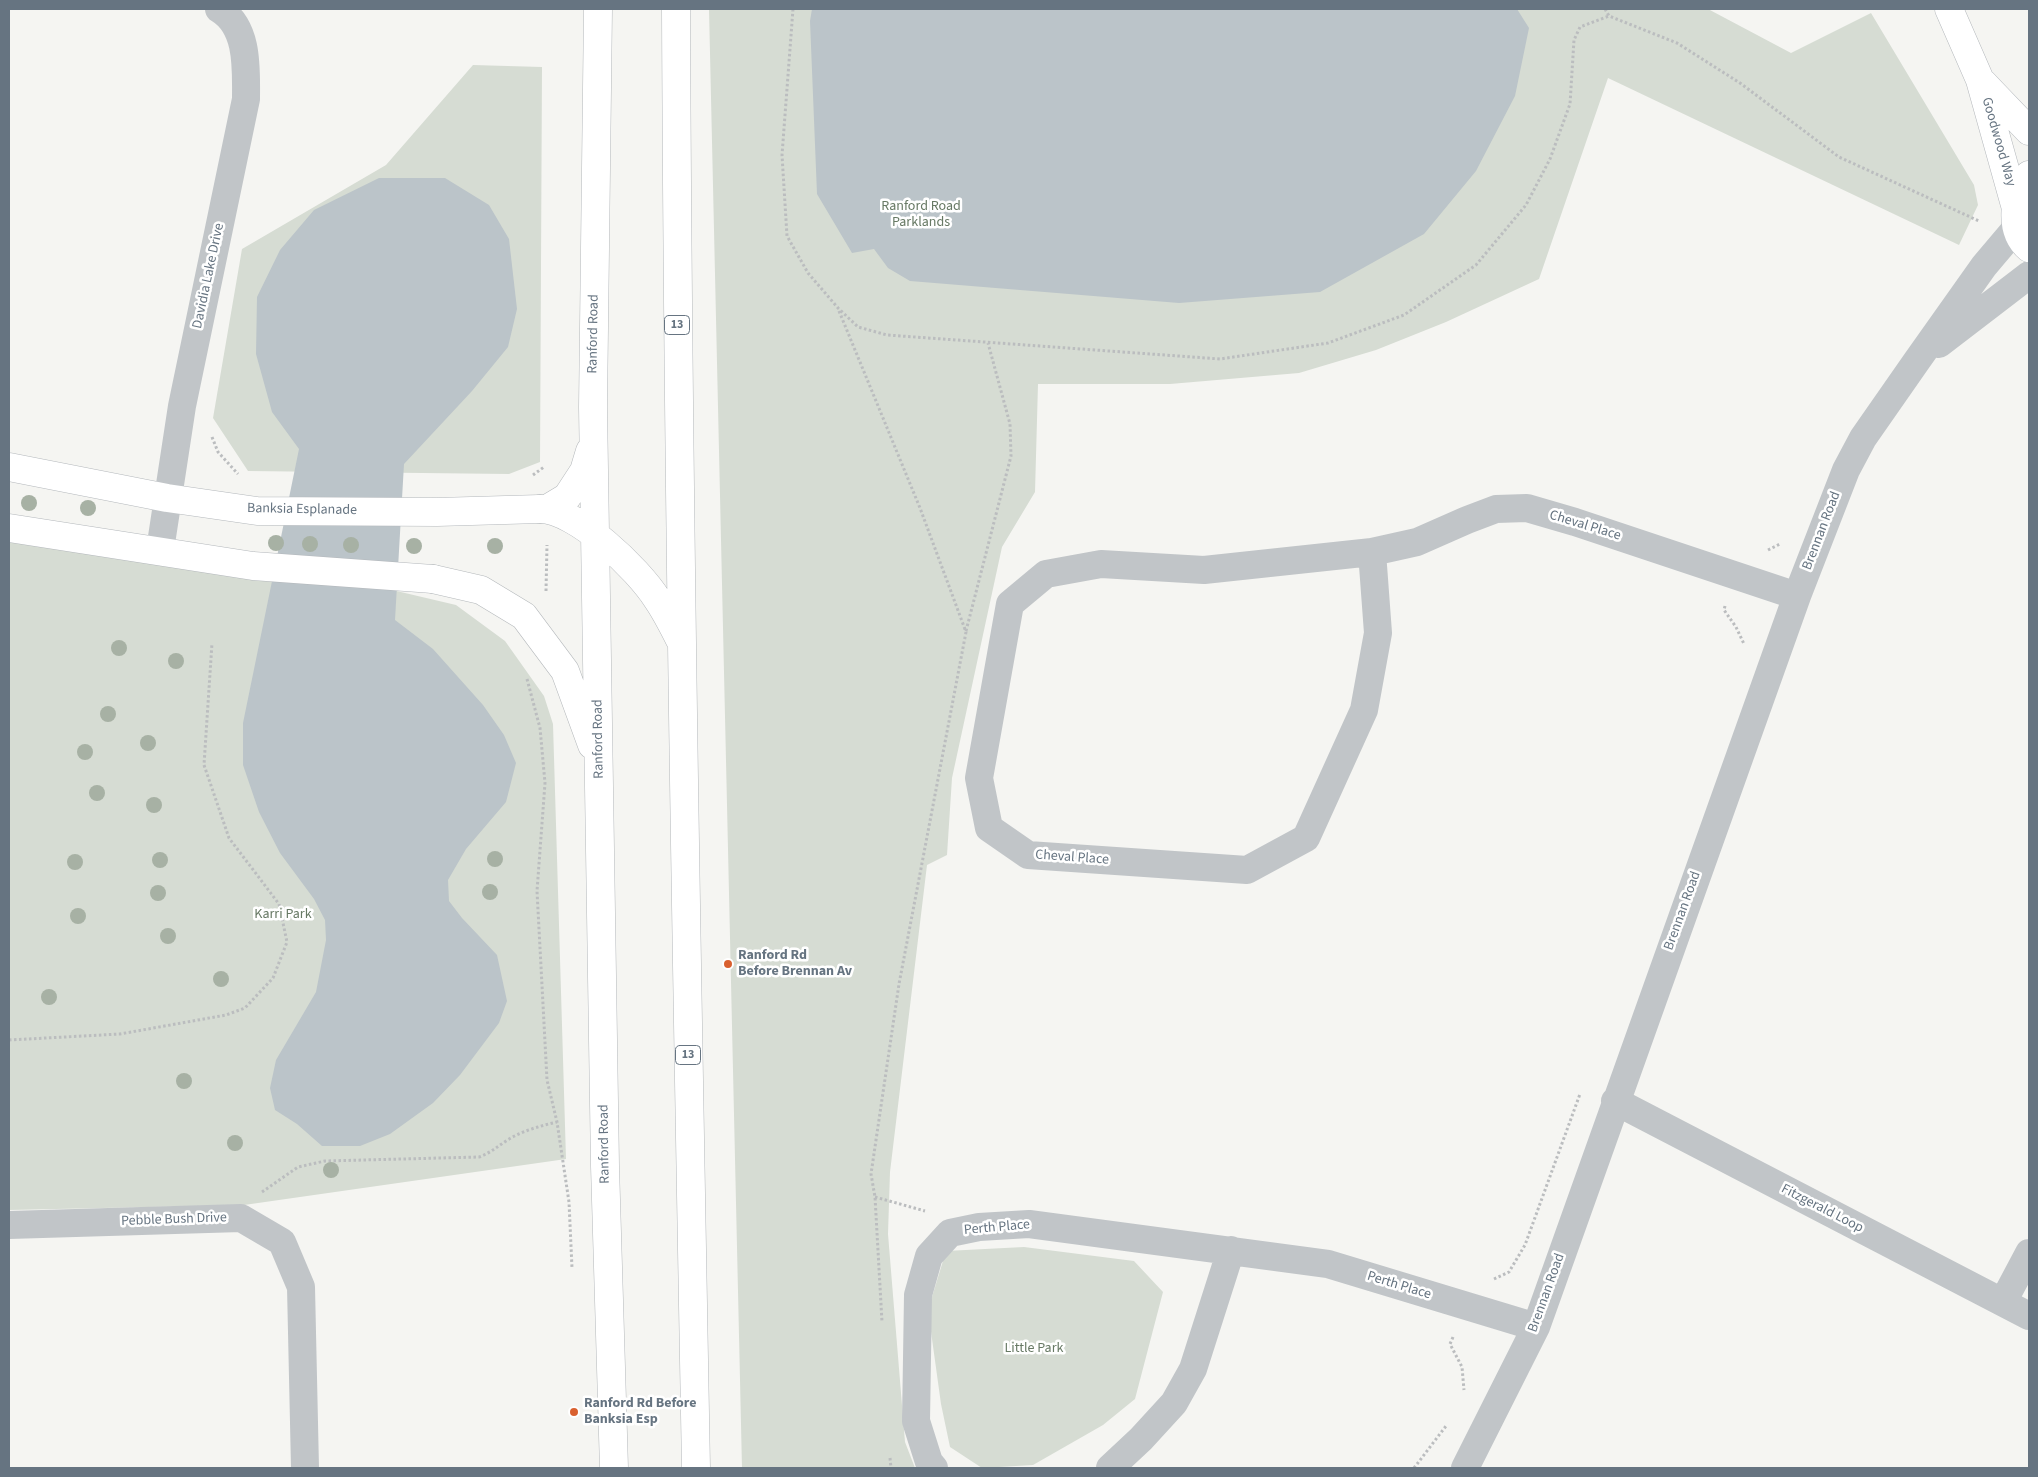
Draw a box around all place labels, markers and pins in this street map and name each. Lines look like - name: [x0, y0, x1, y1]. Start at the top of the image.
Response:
- place label: Ranford Rd Before Brennan Av: [738, 948, 852, 980]
- marker: Ranford Rd Before Brennan Av: [722, 958, 734, 970]
- place label: Ranford Rd Before Banksia Esp: [584, 1396, 697, 1428]
- marker: Ranford Rd Before Banksia Esp: [568, 1406, 580, 1418]

